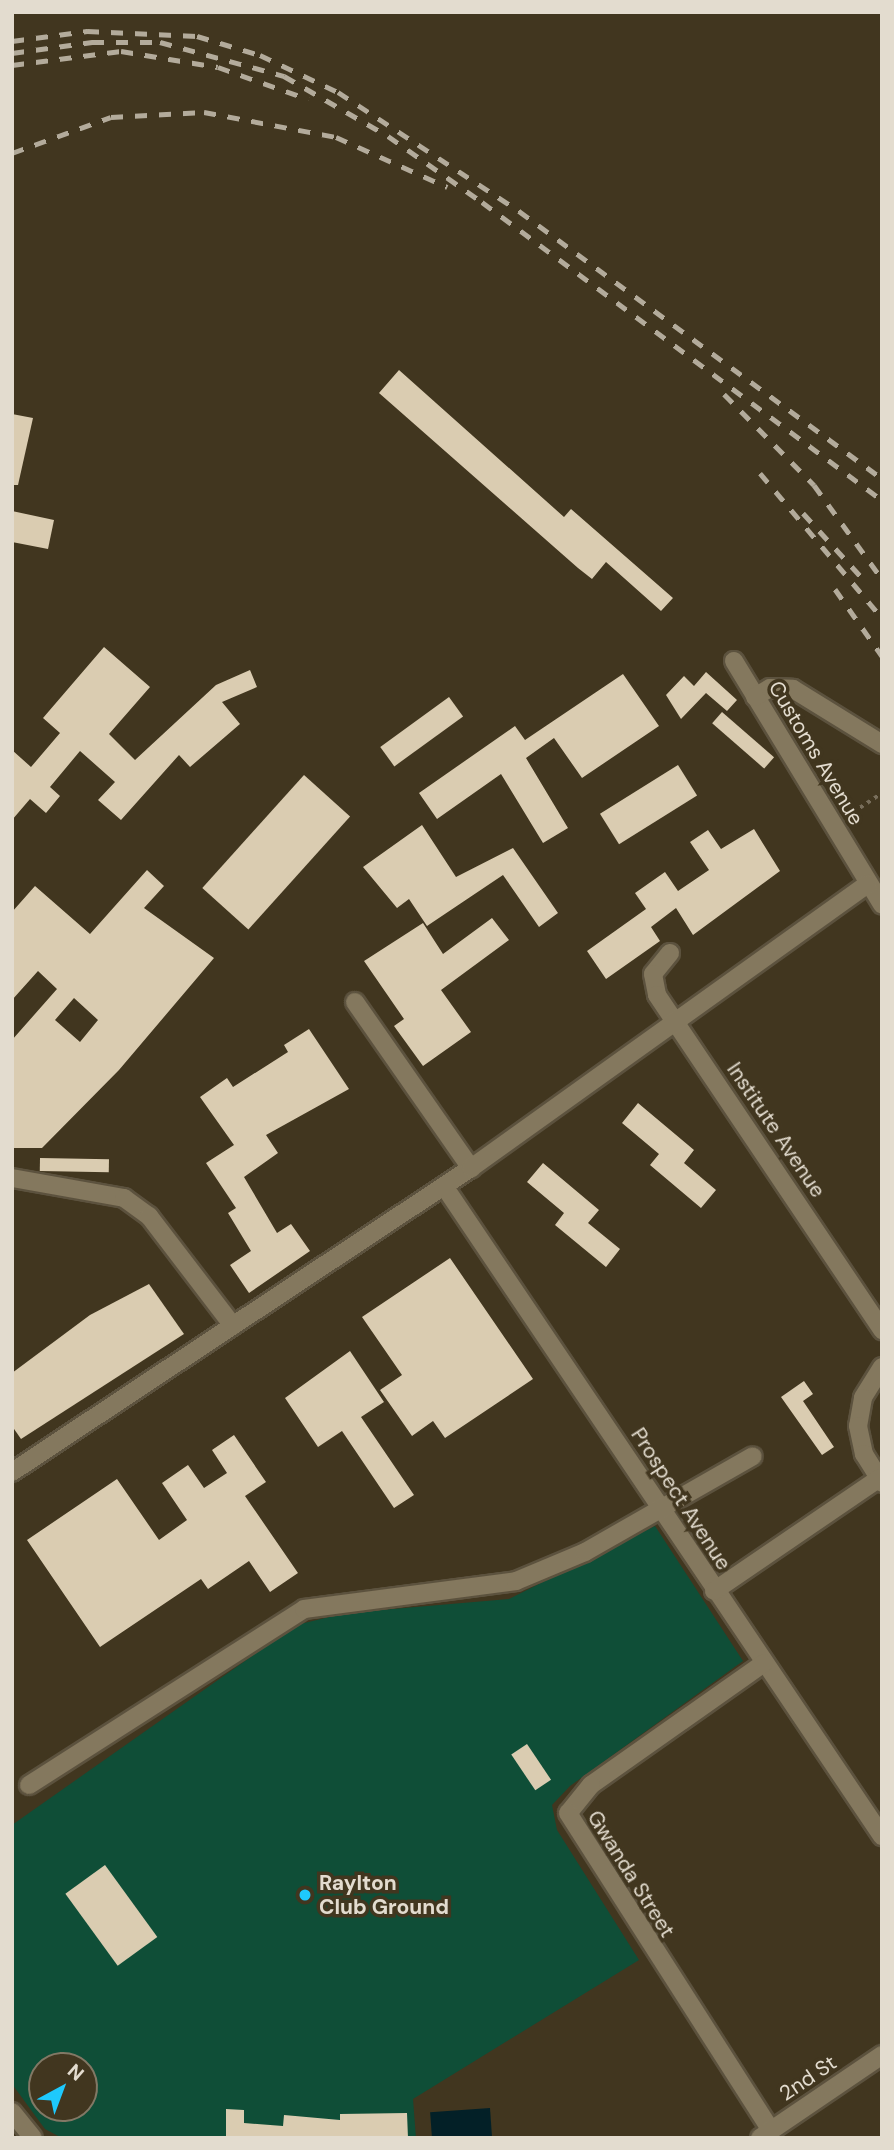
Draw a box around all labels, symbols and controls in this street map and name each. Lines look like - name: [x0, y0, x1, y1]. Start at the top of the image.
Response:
- street label: Customs Avenue: [763, 676, 869, 830]
- street label: Institute Avenue: [722, 1058, 830, 1202]
- street label: Prospect Avenue: [626, 1423, 736, 1575]
- street label: Gwanda Street: [582, 1806, 680, 1942]
- place label: Raylton Club Ground: [319, 1870, 449, 1920]
- marker: Raylton Club Ground: [297, 1887, 313, 1903]
- street label: 2nd St: [775, 2050, 841, 2106]
- north arrow: [28, 2052, 98, 2122]
- text: N: [62, 2058, 89, 2086]

